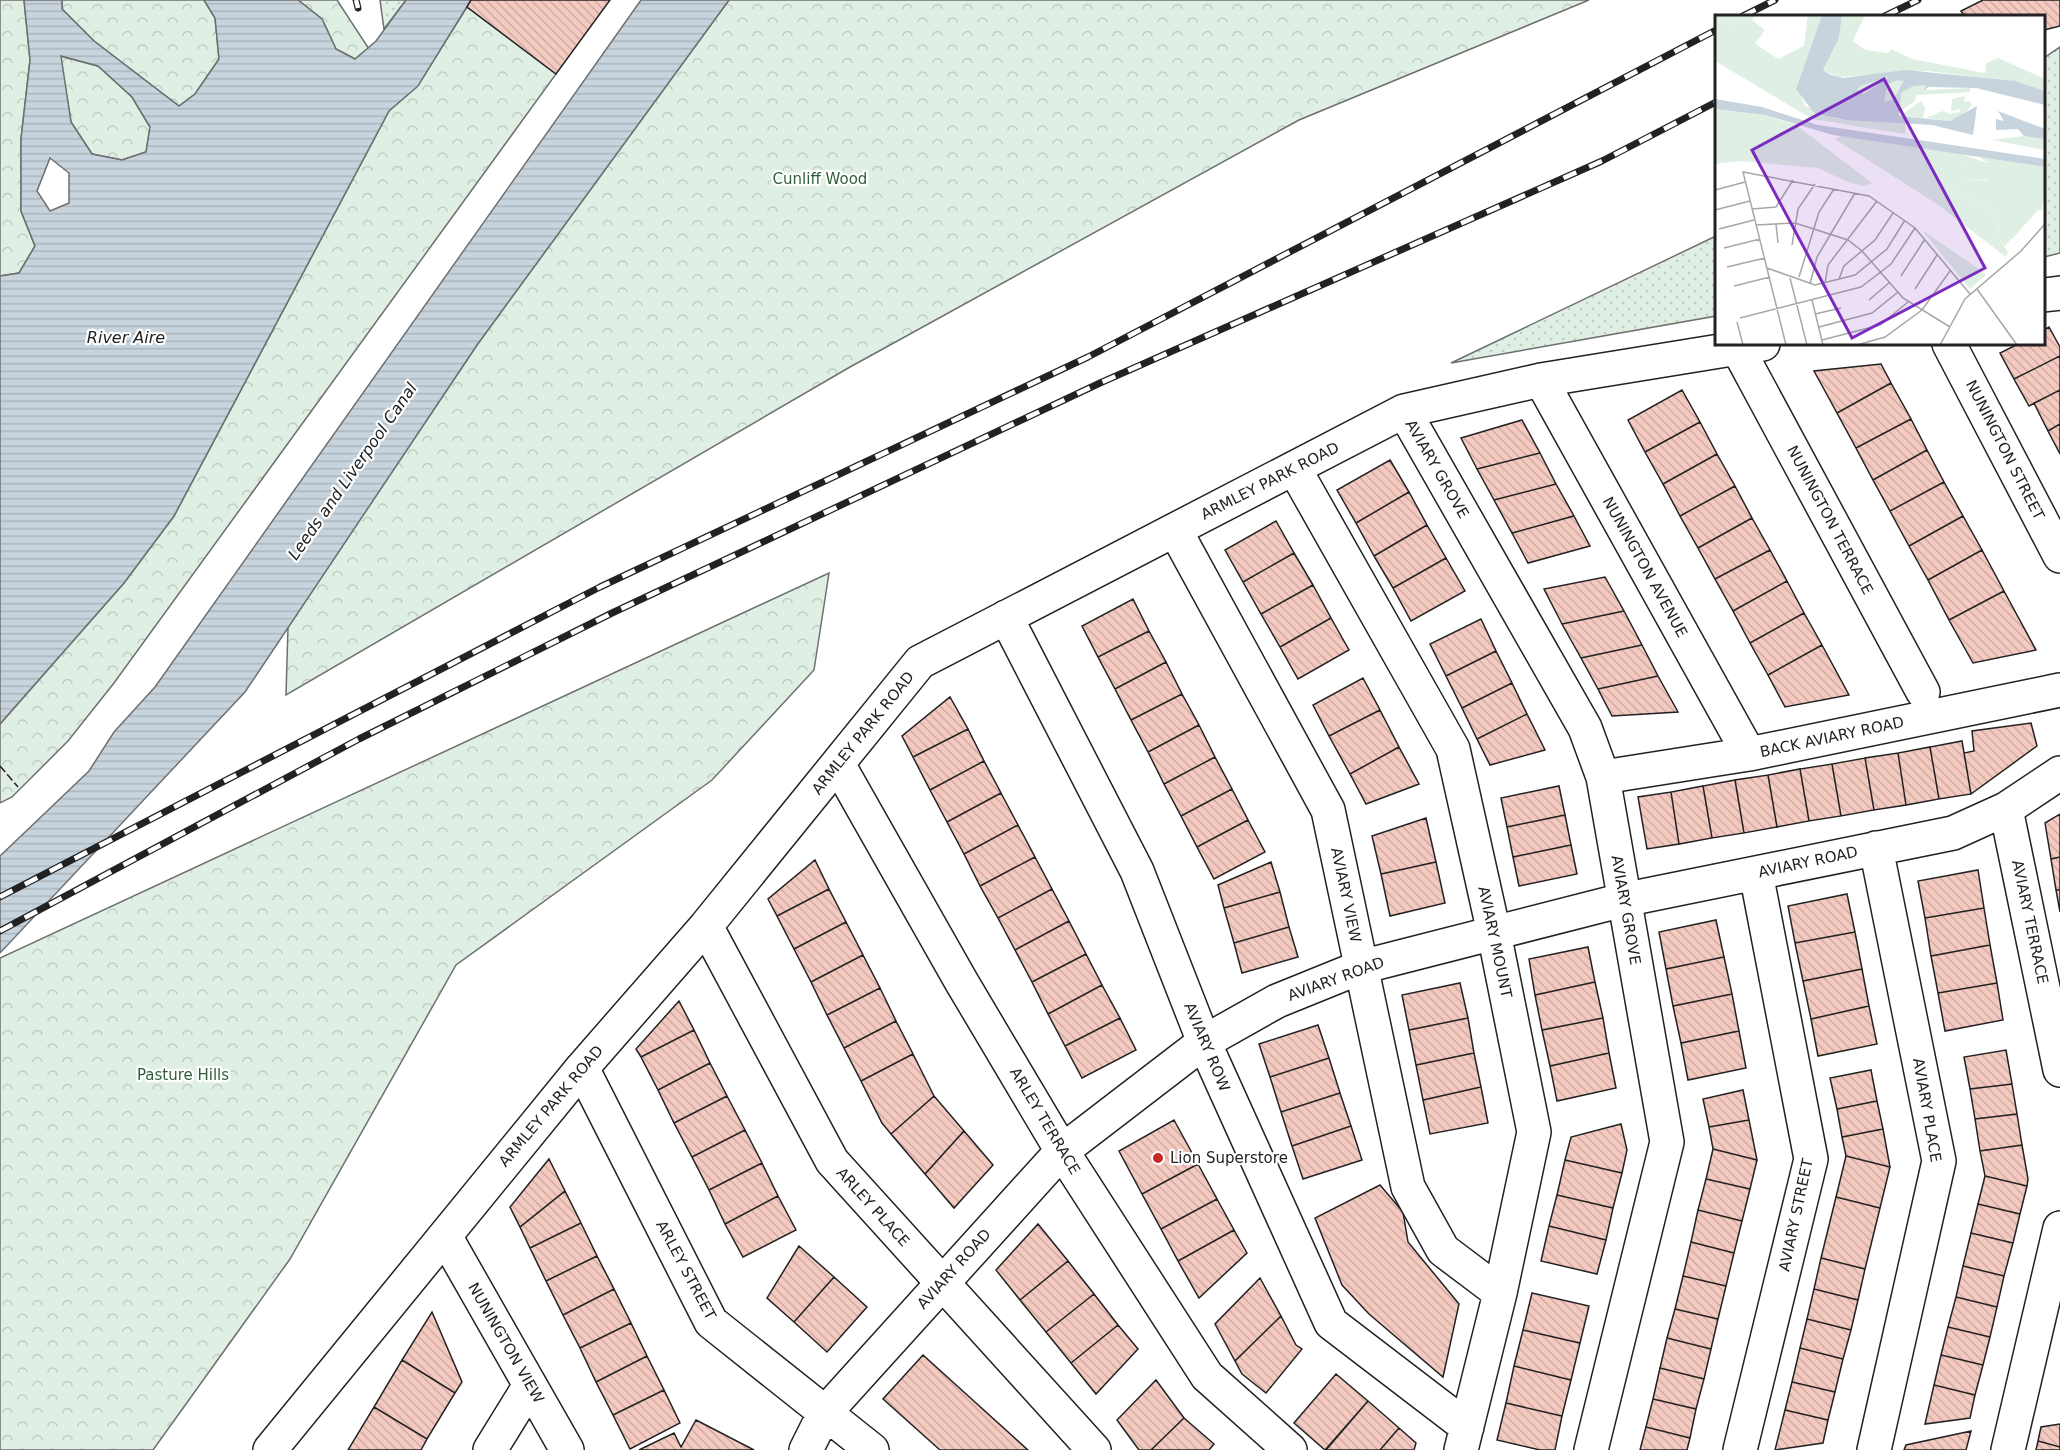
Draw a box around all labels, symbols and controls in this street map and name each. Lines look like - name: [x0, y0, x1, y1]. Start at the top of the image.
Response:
- inset map: [1715, 15, 2045, 345]
- park label: Cunliff Wood: [773, 170, 867, 188]
- water label: River Aire: [87, 328, 165, 347]
- street label: NUNINGTON STREET: [1962, 377, 2048, 524]
- water label: Leeds and Liverpool Canal: [284, 379, 421, 563]
- street label: AVIARY GROVE: [1401, 416, 1473, 522]
- street label: ARMLEY PARK ROAD: [1198, 438, 1342, 524]
- street label: NUNINGTON TERRACE: [1783, 443, 1877, 597]
- street label: NUNINGTON AVENUE: [1599, 494, 1691, 640]
- street label: ARMLEY PARK ROAD: [808, 668, 918, 798]
- street label: BACK AVIARY ROAD: [1758, 713, 1906, 761]
- street label: AVIARY ROAD: [1757, 843, 1859, 881]
- street label: AVIARY VIEW: [1327, 846, 1365, 944]
- street label: AVIARY GROVE: [1608, 854, 1644, 966]
- street label: AVIARY TERRACE: [2008, 858, 2052, 986]
- street label: AVIARY MOUNT: [1474, 884, 1516, 1000]
- street label: AVIARY ROAD: [1285, 953, 1387, 1005]
- street label: AVIARY ROW: [1180, 1000, 1234, 1094]
- street label: ARMLEY PARK ROAD: [495, 1042, 607, 1170]
- street label: AVIARY PLACE: [1909, 1057, 1945, 1163]
- street label: ARLEY TERRACE: [1006, 1064, 1084, 1178]
- park label: Pasture Hills: [137, 1066, 229, 1084]
- place label: Lion Superstore: [1170, 1149, 1288, 1167]
- marker: Lion Superstore: [1151, 1151, 1165, 1165]
- street label: AVIARY STREET: [1775, 1156, 1817, 1273]
- street label: ARLEY PLACE: [833, 1164, 913, 1250]
- street label: ARLEY STREET: [652, 1217, 720, 1323]
- street label: AVIARY ROAD: [913, 1225, 995, 1313]
- street label: NUNINGTON VIEW: [464, 1280, 548, 1407]

